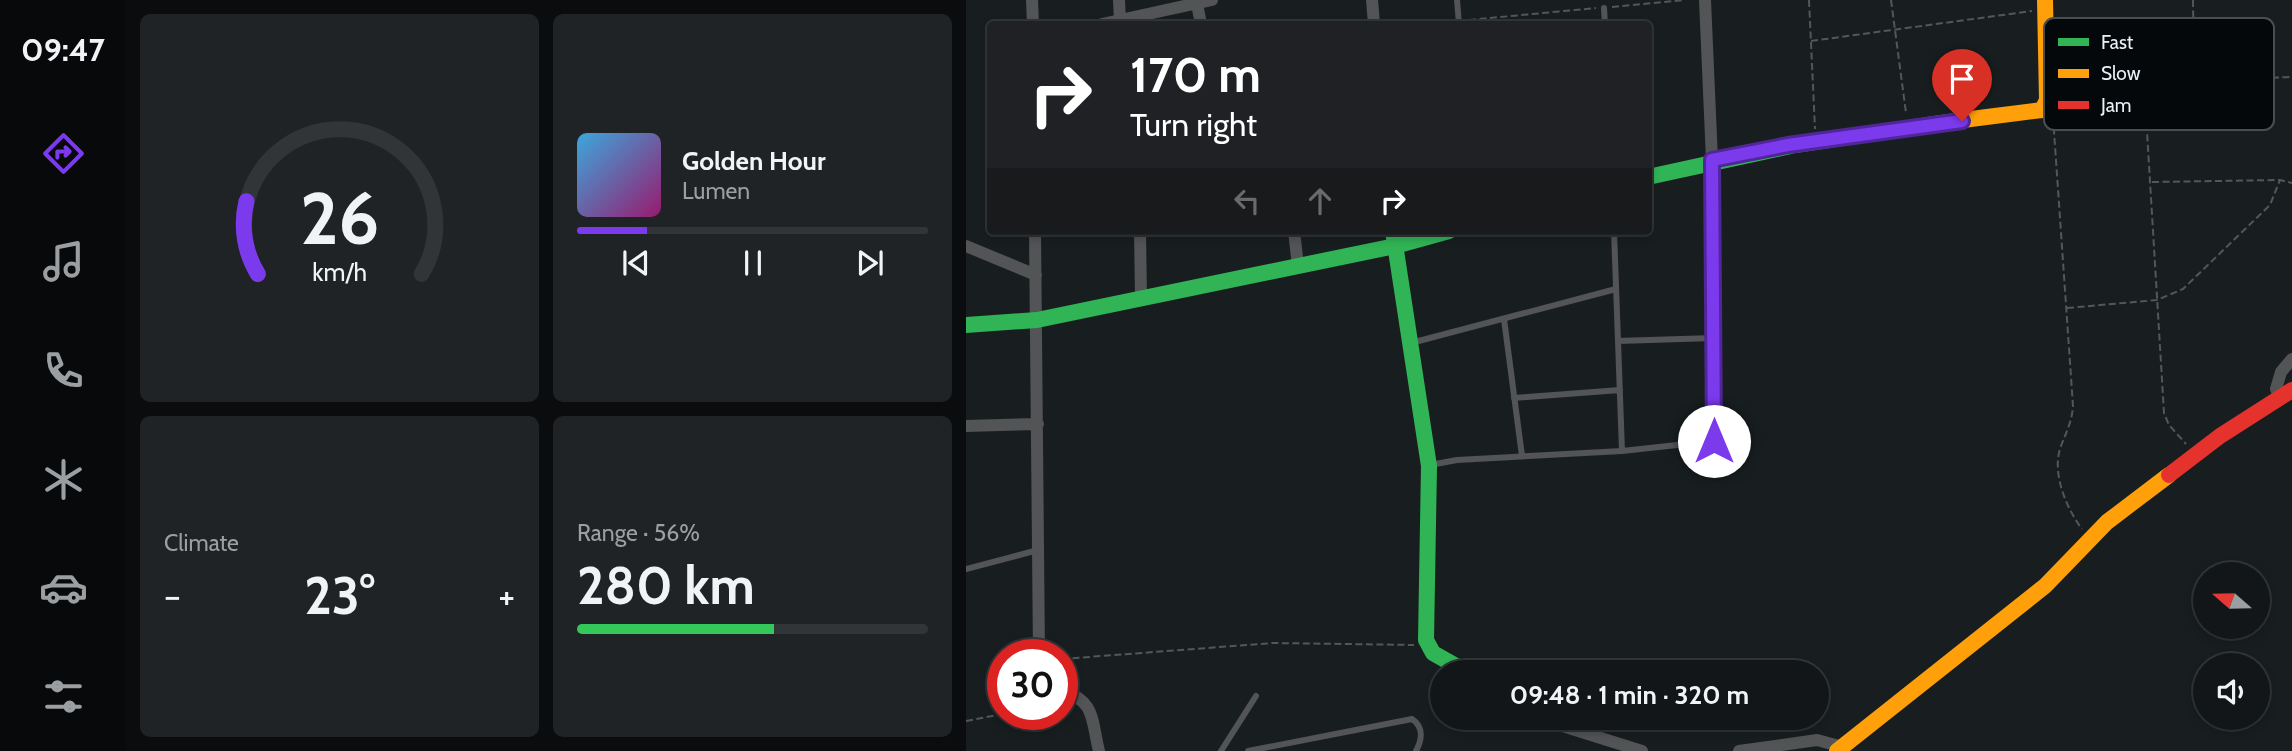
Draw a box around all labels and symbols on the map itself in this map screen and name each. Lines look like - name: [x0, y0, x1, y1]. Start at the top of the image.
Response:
- legend: [2044, 18, 2274, 130]
- text: Fast: [2101, 31, 2134, 54]
- pin: [1932, 49, 1992, 121]
- text: Slow: [2101, 62, 2141, 85]
- text: Jam: [2100, 94, 2131, 117]
- position arrow: [1677, 404, 1751, 478]
- north arrow: [2193, 562, 2270, 639]
- speed limit sign: 30: [987, 639, 1078, 730]

